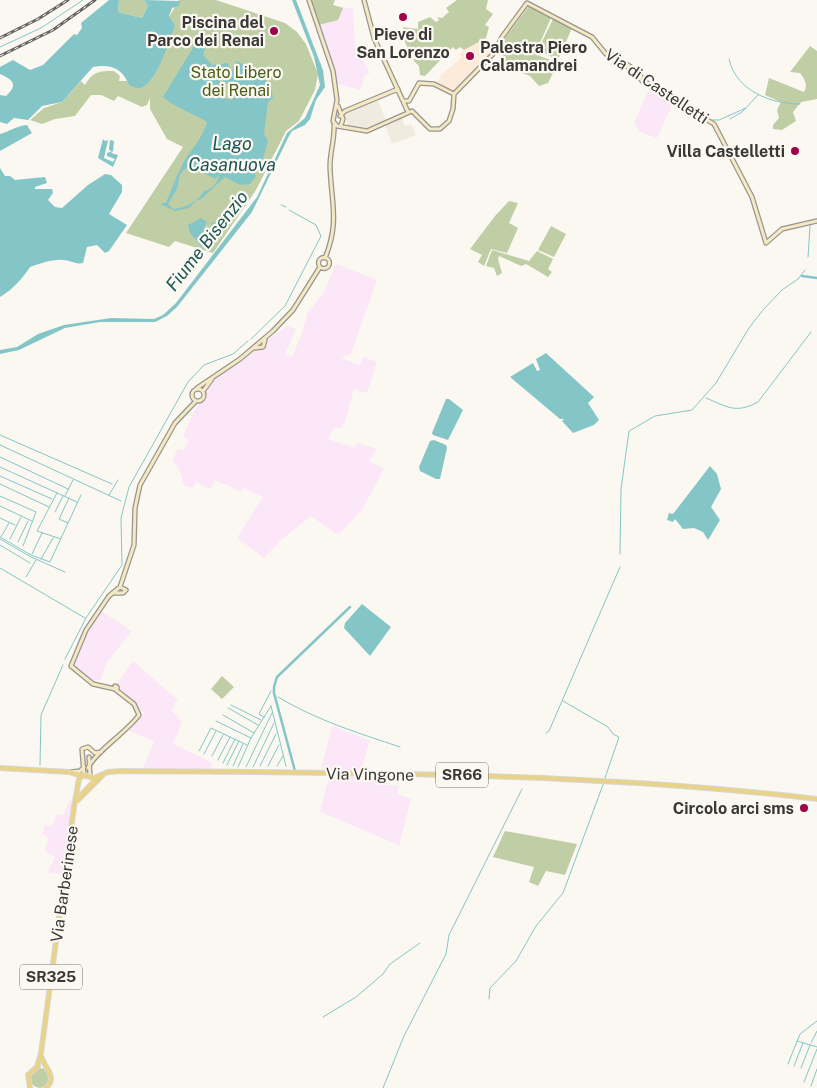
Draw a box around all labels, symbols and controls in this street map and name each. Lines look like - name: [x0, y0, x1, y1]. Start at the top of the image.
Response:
- marker: Pieve di San Lorenzo: [397, 11, 409, 23]
- place label: Piscina del Parco dei Renai: [147, 13, 264, 50]
- marker: Piscina del Parco dei Renai: [268, 25, 280, 37]
- place label: Pieve di San Lorenzo: [356, 25, 450, 62]
- place label: Palestra Piero Calamandrei: [480, 38, 587, 75]
- street label: Via di Castelletti: [601, 45, 712, 128]
- marker: Palestra Piero Calamandrei: [464, 50, 476, 62]
- park label: Stato Libero dei Renai: [190, 63, 282, 100]
- water label: Lago Casanuova: [188, 133, 276, 175]
- place label: Villa Castelletti: [666, 142, 785, 161]
- marker: Villa Castelletti: [789, 145, 801, 157]
- water label: Fiume Bisenzio: [161, 186, 252, 295]
- road number: SR66: [436, 762, 488, 788]
- street label: Via Vingone: [326, 764, 414, 785]
- place label: Circolo arci sms: [673, 799, 794, 818]
- marker: Circolo arci sms: [798, 802, 810, 814]
- street label: Via Barberinese: [47, 825, 82, 944]
- road number: SR325: [20, 964, 82, 990]

